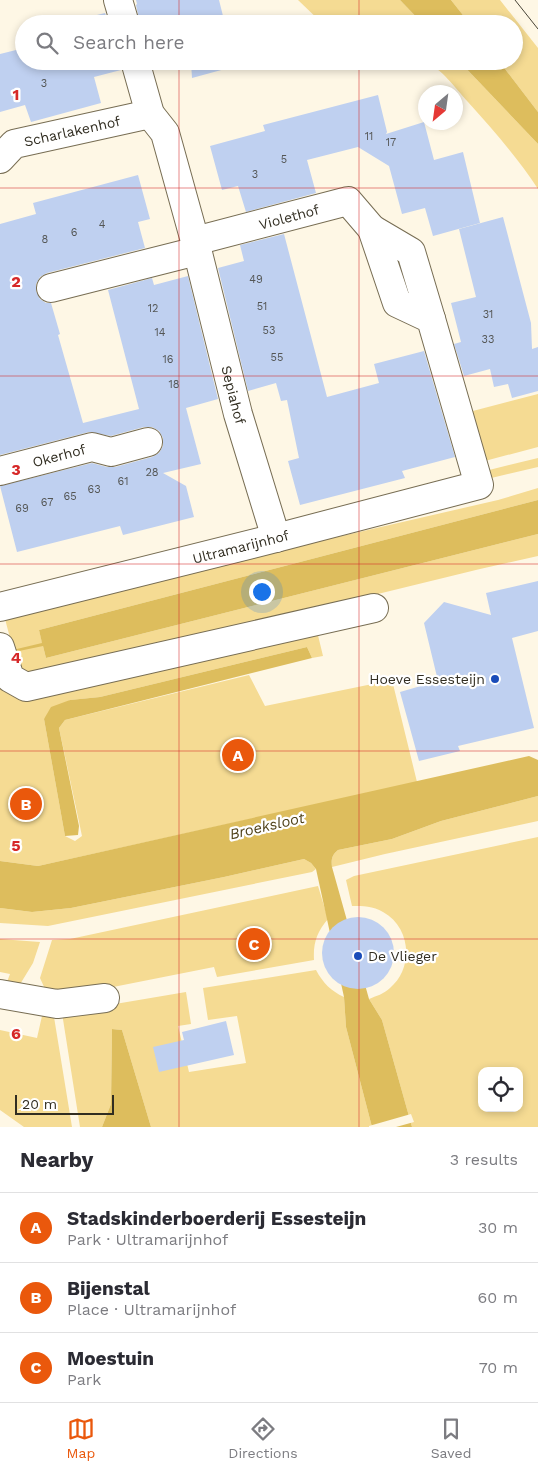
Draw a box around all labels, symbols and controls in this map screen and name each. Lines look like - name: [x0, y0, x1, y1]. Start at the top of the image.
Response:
- search box: [15, 15, 523, 70]
- icon: search: [33, 29, 61, 57]
- text: Search here: [73, 31, 184, 54]
- house number: 3: [41, 77, 47, 90]
- text: 1: [13, 85, 19, 104]
- north arrow: [418, 85, 463, 130]
- street label: Scharlakenhof: [22, 113, 122, 150]
- house number: 11: [365, 130, 373, 143]
- house number: 17: [386, 136, 396, 149]
- house number: 5: [281, 153, 287, 166]
- house number: 3: [252, 168, 258, 181]
- street label: Violethof: [257, 201, 321, 233]
- house number: 4: [99, 218, 106, 231]
- house number: 6: [71, 226, 78, 239]
- house number: 8: [42, 233, 49, 246]
- text: 2: [11, 272, 21, 291]
- house number: 49: [249, 273, 263, 286]
- house number: 51: [257, 300, 267, 313]
- house number: 12: [148, 302, 158, 315]
- house number: 31: [483, 308, 493, 321]
- house number: 53: [263, 324, 275, 337]
- house number: 14: [154, 326, 166, 339]
- house number: 33: [482, 333, 494, 346]
- house number: 55: [271, 351, 283, 364]
- house number: 16: [163, 353, 174, 366]
- street label: Sepiahof: [218, 364, 249, 427]
- house number: 18: [168, 378, 180, 391]
- street label: Okerhof: [31, 441, 88, 470]
- text: 3: [11, 460, 21, 479]
- house number: 28: [145, 466, 159, 479]
- house number: 61: [118, 475, 128, 488]
- house number: 63: [87, 483, 101, 496]
- house number: 65: [63, 490, 77, 503]
- house number: 67: [41, 496, 53, 509]
- house number: 69: [15, 502, 29, 515]
- street label: Ultramarijnhof: [191, 527, 291, 567]
- your location: [249, 579, 275, 605]
- text: 4: [11, 648, 21, 667]
- place label: Hoeve Essesteijn: [369, 671, 485, 687]
- marker: Hoeve Essesteijn: [489, 673, 501, 685]
- pin: A: [222, 736, 254, 774]
- pin: B: [10, 785, 42, 823]
- water label: Broeksloot: [228, 808, 307, 843]
- text: 5: [11, 836, 21, 855]
- pin: C: [238, 925, 270, 963]
- place label: De Vlieger: [368, 948, 437, 964]
- marker: De Vlieger: [352, 950, 364, 962]
- text: 6: [11, 1024, 21, 1043]
- map controls: [478, 1067, 523, 1112]
- button: locate: [478, 1067, 523, 1112]
- scale bar: [15, 1092, 114, 1115]
- text: 20 m: [22, 1096, 57, 1112]
- text: Nearby: [20, 1147, 93, 1172]
- text: 3 results: [450, 1150, 518, 1169]
- text: Stadskinderboerderij Essesteijn: [67, 1207, 366, 1230]
- text: A: [31, 1218, 41, 1237]
- text: 30 m: [478, 1218, 518, 1237]
- text: Park · Ultramarijnhof: [67, 1230, 228, 1249]
- text: Bijenstal: [67, 1277, 150, 1300]
- text: B: [31, 1288, 41, 1307]
- text: 60 m: [478, 1288, 518, 1307]
- text: Place · Ultramarijnhof: [67, 1300, 236, 1319]
- text: Moestuin: [67, 1347, 154, 1370]
- text: C: [31, 1358, 41, 1377]
- text: 70 m: [479, 1358, 518, 1377]
- text: Park: [67, 1370, 101, 1389]
- tab: Map: [67, 1415, 95, 1461]
- tab: Directions: [228, 1415, 298, 1461]
- tab: Saved: [431, 1415, 471, 1461]

